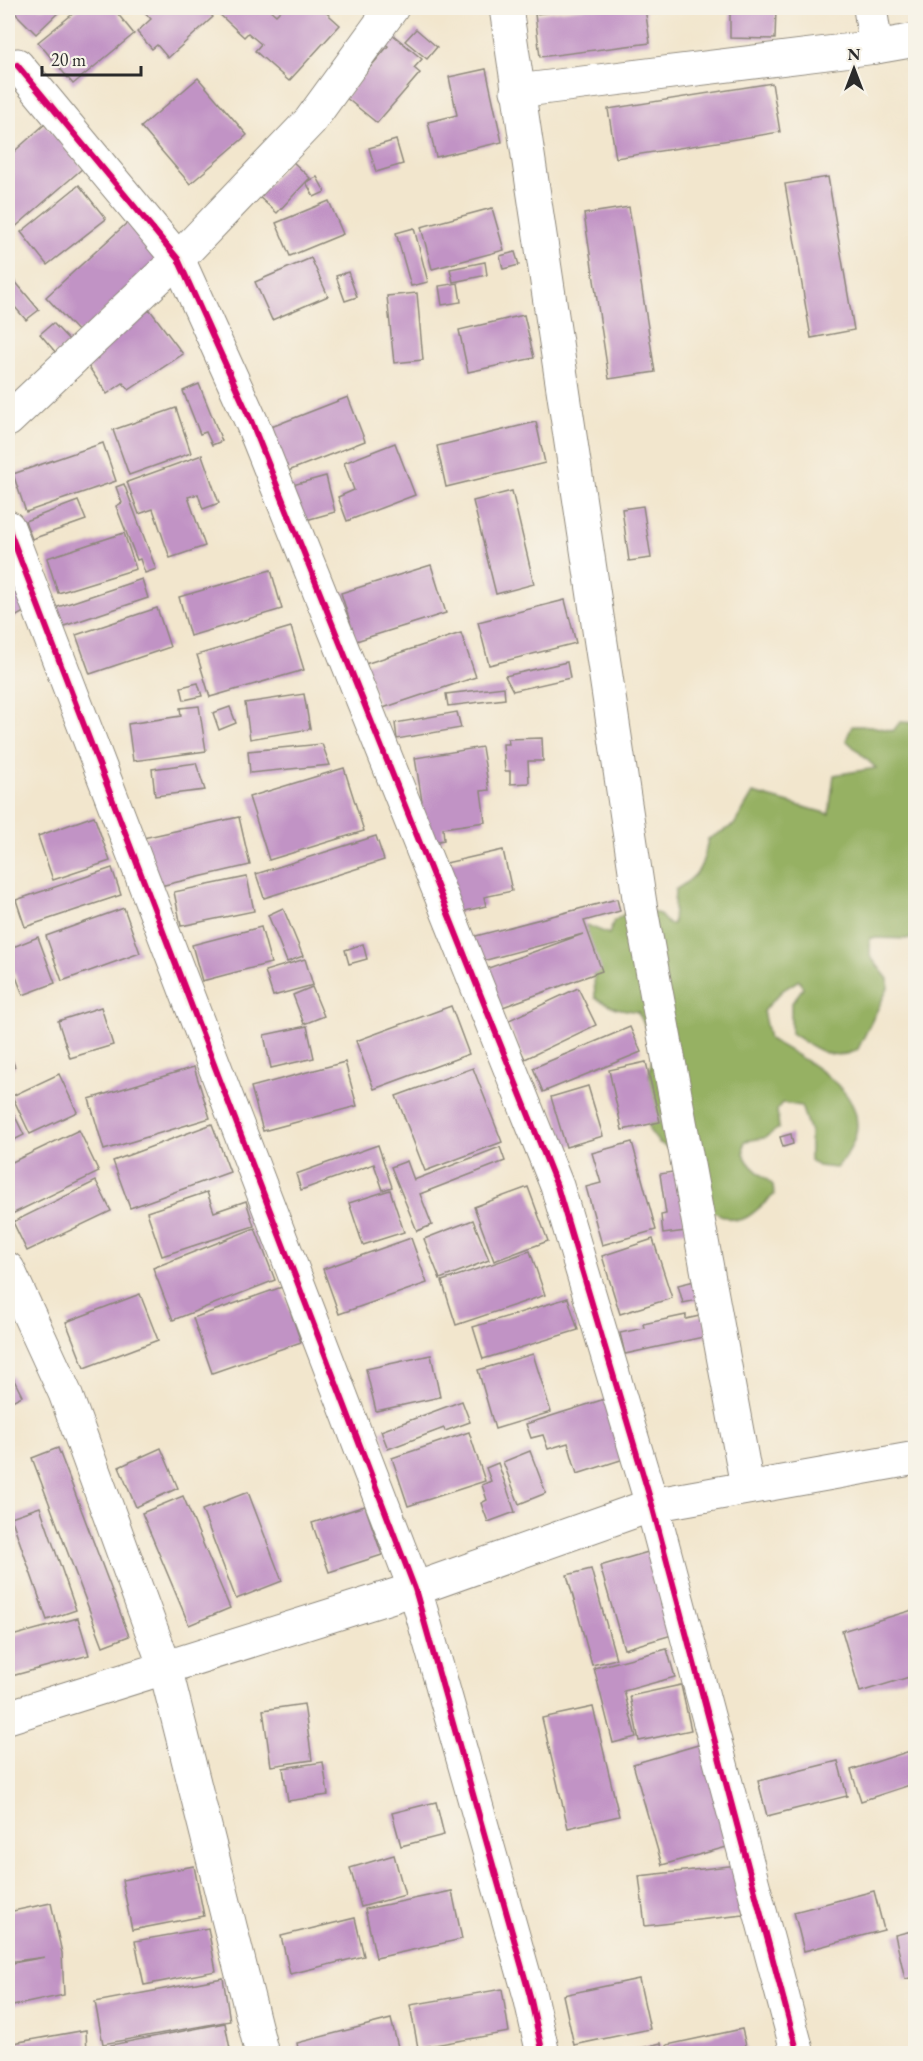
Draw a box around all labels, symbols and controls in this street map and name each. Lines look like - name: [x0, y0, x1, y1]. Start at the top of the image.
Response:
- scale bar: [42, 39, 141, 77]
- north arrow: [824, 39, 884, 99]
- text: N: [848, 44, 861, 65]
- text: 20 m: [51, 48, 86, 71]

